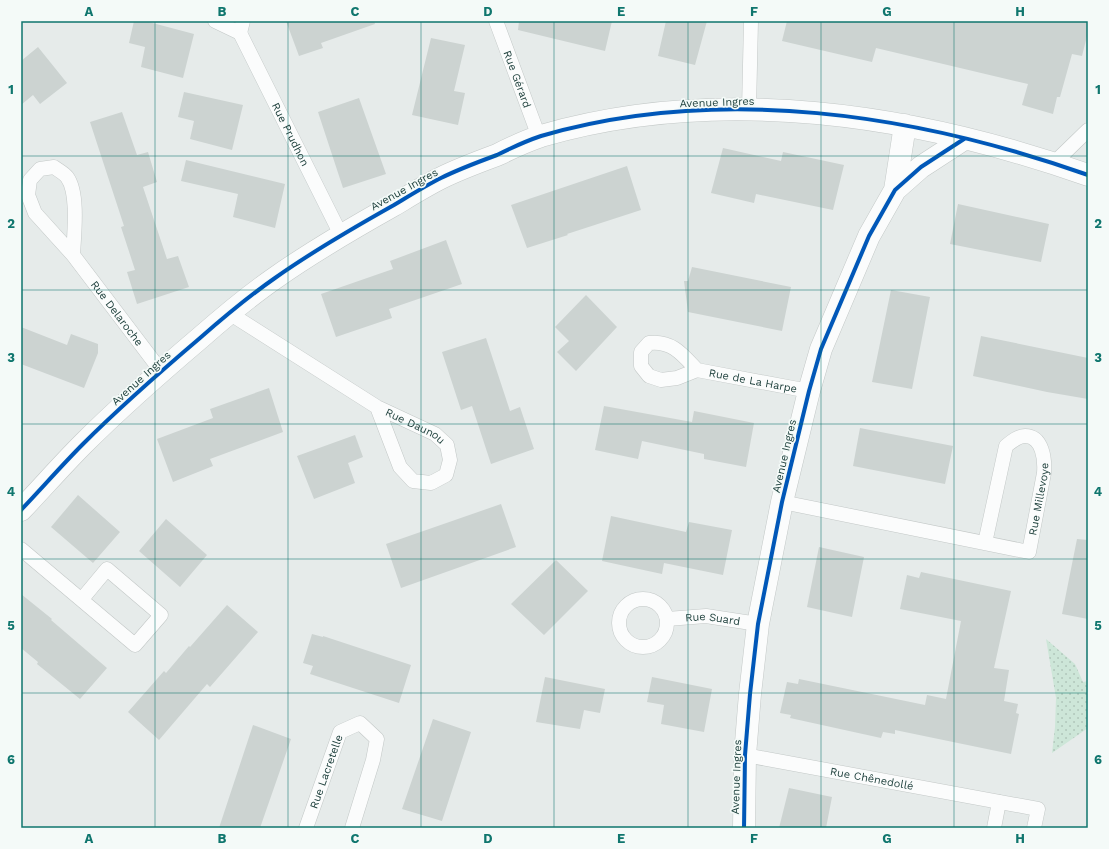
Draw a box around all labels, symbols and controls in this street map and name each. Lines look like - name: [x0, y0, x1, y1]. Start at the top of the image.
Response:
- text: A: [85, 4, 94, 19]
- text: B: [218, 4, 227, 19]
- text: C: [351, 4, 360, 19]
- text: D: [483, 4, 493, 19]
- text: E: [617, 4, 625, 19]
- text: F: [750, 4, 758, 19]
- text: G: [882, 4, 892, 19]
- text: H: [1015, 4, 1025, 19]
- street label: Rue Gérard: [501, 49, 534, 110]
- text: 1: [8, 82, 14, 97]
- text: 1: [1095, 82, 1101, 97]
- street label: Avenue Ingres: [679, 95, 755, 110]
- street label: Rue Prudhon: [269, 101, 312, 168]
- street label: Avenue Ingres: [368, 165, 440, 213]
- text: 2: [7, 216, 15, 231]
- text: 2: [1094, 216, 1102, 231]
- street label: Rue Delaroche: [88, 278, 146, 349]
- street label: Avenue Ingres: [109, 348, 174, 408]
- text: 3: [7, 350, 15, 365]
- text: 3: [1094, 350, 1102, 365]
- street label: Rue de La Harpe: [708, 366, 798, 396]
- street label: Rue Daunou: [383, 406, 447, 447]
- street label: Avenue Ingres: [770, 418, 799, 494]
- street label: Rue Millevoye: [1026, 463, 1051, 536]
- text: 4: [7, 484, 16, 499]
- text: 4: [1094, 484, 1103, 499]
- street label: Rue Suard: [685, 610, 741, 628]
- text: 5: [7, 618, 15, 633]
- text: 5: [1094, 618, 1102, 633]
- street label: Rue Lacretelle: [307, 733, 346, 810]
- street label: Avenue Ingres: [729, 739, 744, 815]
- text: 6: [7, 752, 15, 767]
- text: 6: [1094, 752, 1102, 767]
- street label: Rue Chênedollé: [829, 765, 915, 793]
- text: A: [85, 831, 94, 846]
- text: B: [218, 831, 227, 846]
- text: C: [351, 831, 360, 846]
- text: D: [483, 831, 493, 846]
- text: E: [617, 831, 625, 846]
- text: F: [750, 831, 758, 846]
- text: G: [882, 831, 892, 846]
- text: H: [1015, 831, 1025, 846]

